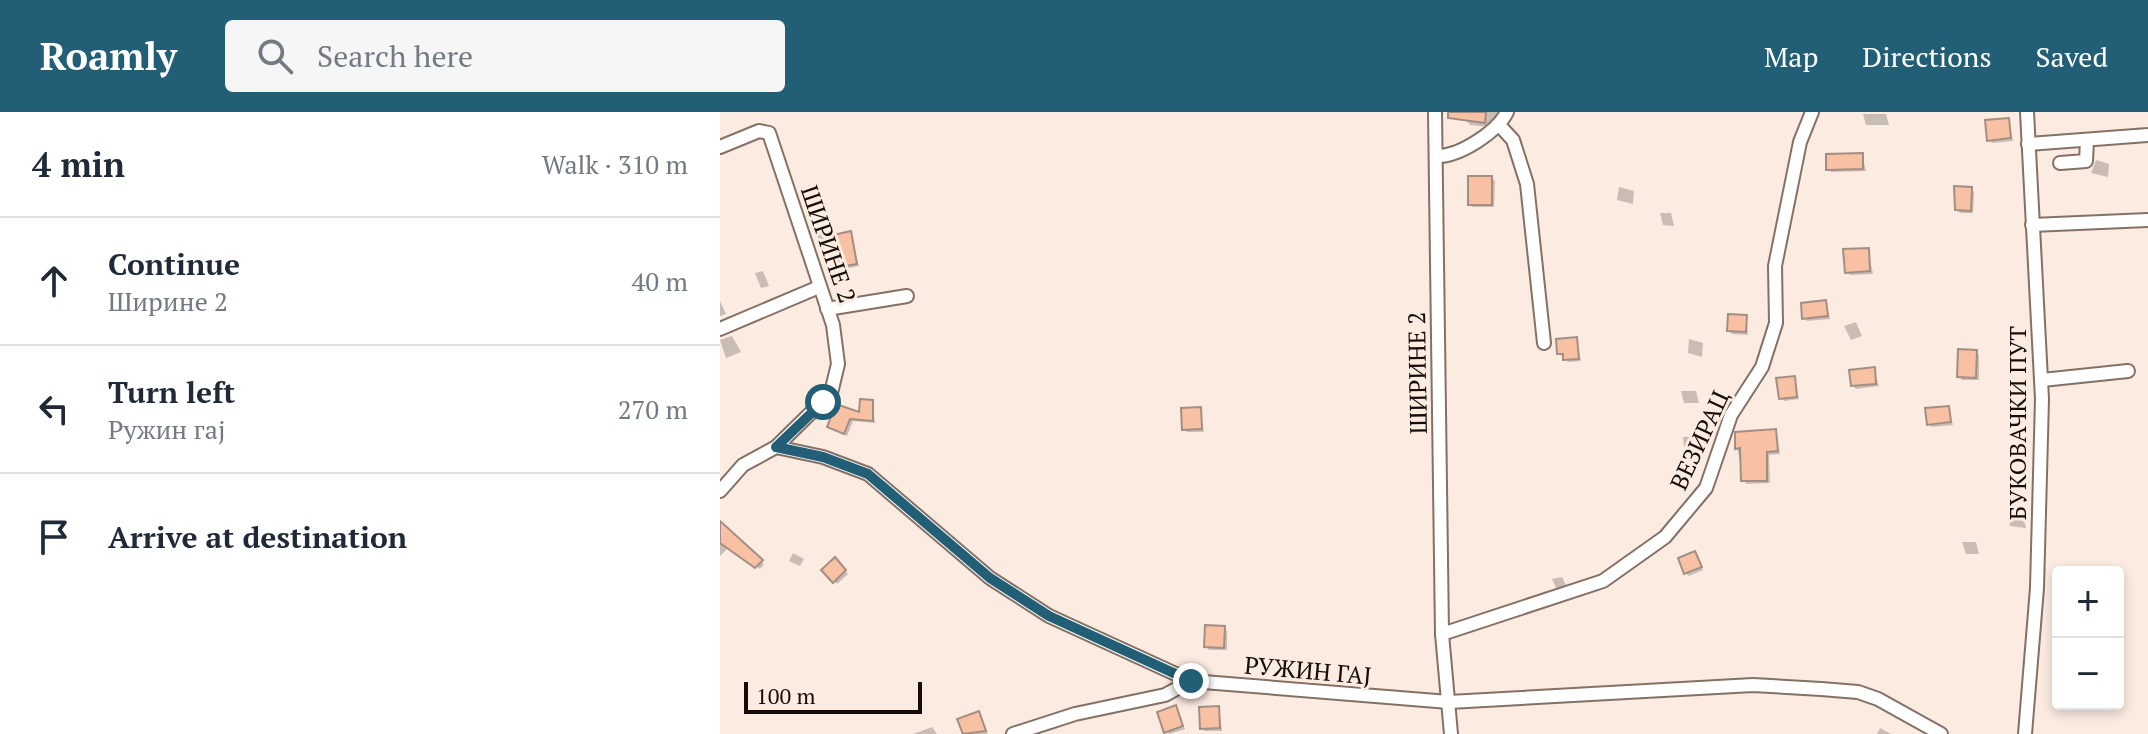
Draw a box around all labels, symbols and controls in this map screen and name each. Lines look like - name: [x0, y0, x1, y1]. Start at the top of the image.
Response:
- search box: [225, 20, 785, 92]
- text: Roamly: [40, 31, 177, 81]
- icon: search: [253, 34, 297, 78]
- text: Search here: [317, 36, 473, 76]
- text: Map: [1764, 38, 1818, 75]
- text: Directions: [1862, 38, 1992, 75]
- text: Saved: [2036, 38, 2108, 75]
- text: 4 min: [32, 142, 125, 187]
- text: Walk · 310 m: [542, 147, 688, 181]
- street label: ШИРИНЕ 2: [794, 181, 864, 307]
- text: Continue: [108, 244, 240, 284]
- icon: ahead: [32, 259, 76, 303]
- text: 40 m: [632, 264, 688, 298]
- text: Ширине 2: [108, 284, 228, 318]
- street label: ШИРИНЕ 2: [1400, 312, 1434, 434]
- street label: БУКОВАЧКИ ПУТ: [2001, 326, 2033, 520]
- text: Turn left: [108, 372, 235, 412]
- route start: [805, 384, 841, 420]
- street label: ВЕЗИРАЦ: [1662, 385, 1736, 495]
- icon: left: [32, 387, 76, 431]
- text: 270 m: [618, 392, 688, 426]
- text: Ружин гај: [108, 412, 225, 446]
- icon: arrive: [32, 515, 76, 559]
- text: Arrive at destination: [108, 517, 407, 557]
- map controls: [2052, 566, 2124, 710]
- button: +: [2052, 566, 2124, 638]
- button: −: [2052, 638, 2124, 710]
- street label: РУЖИН ГАЈ: [1243, 648, 1373, 692]
- route end: [1173, 663, 1209, 699]
- scale bar: [744, 678, 922, 714]
- text: 100 m: [756, 681, 816, 710]

